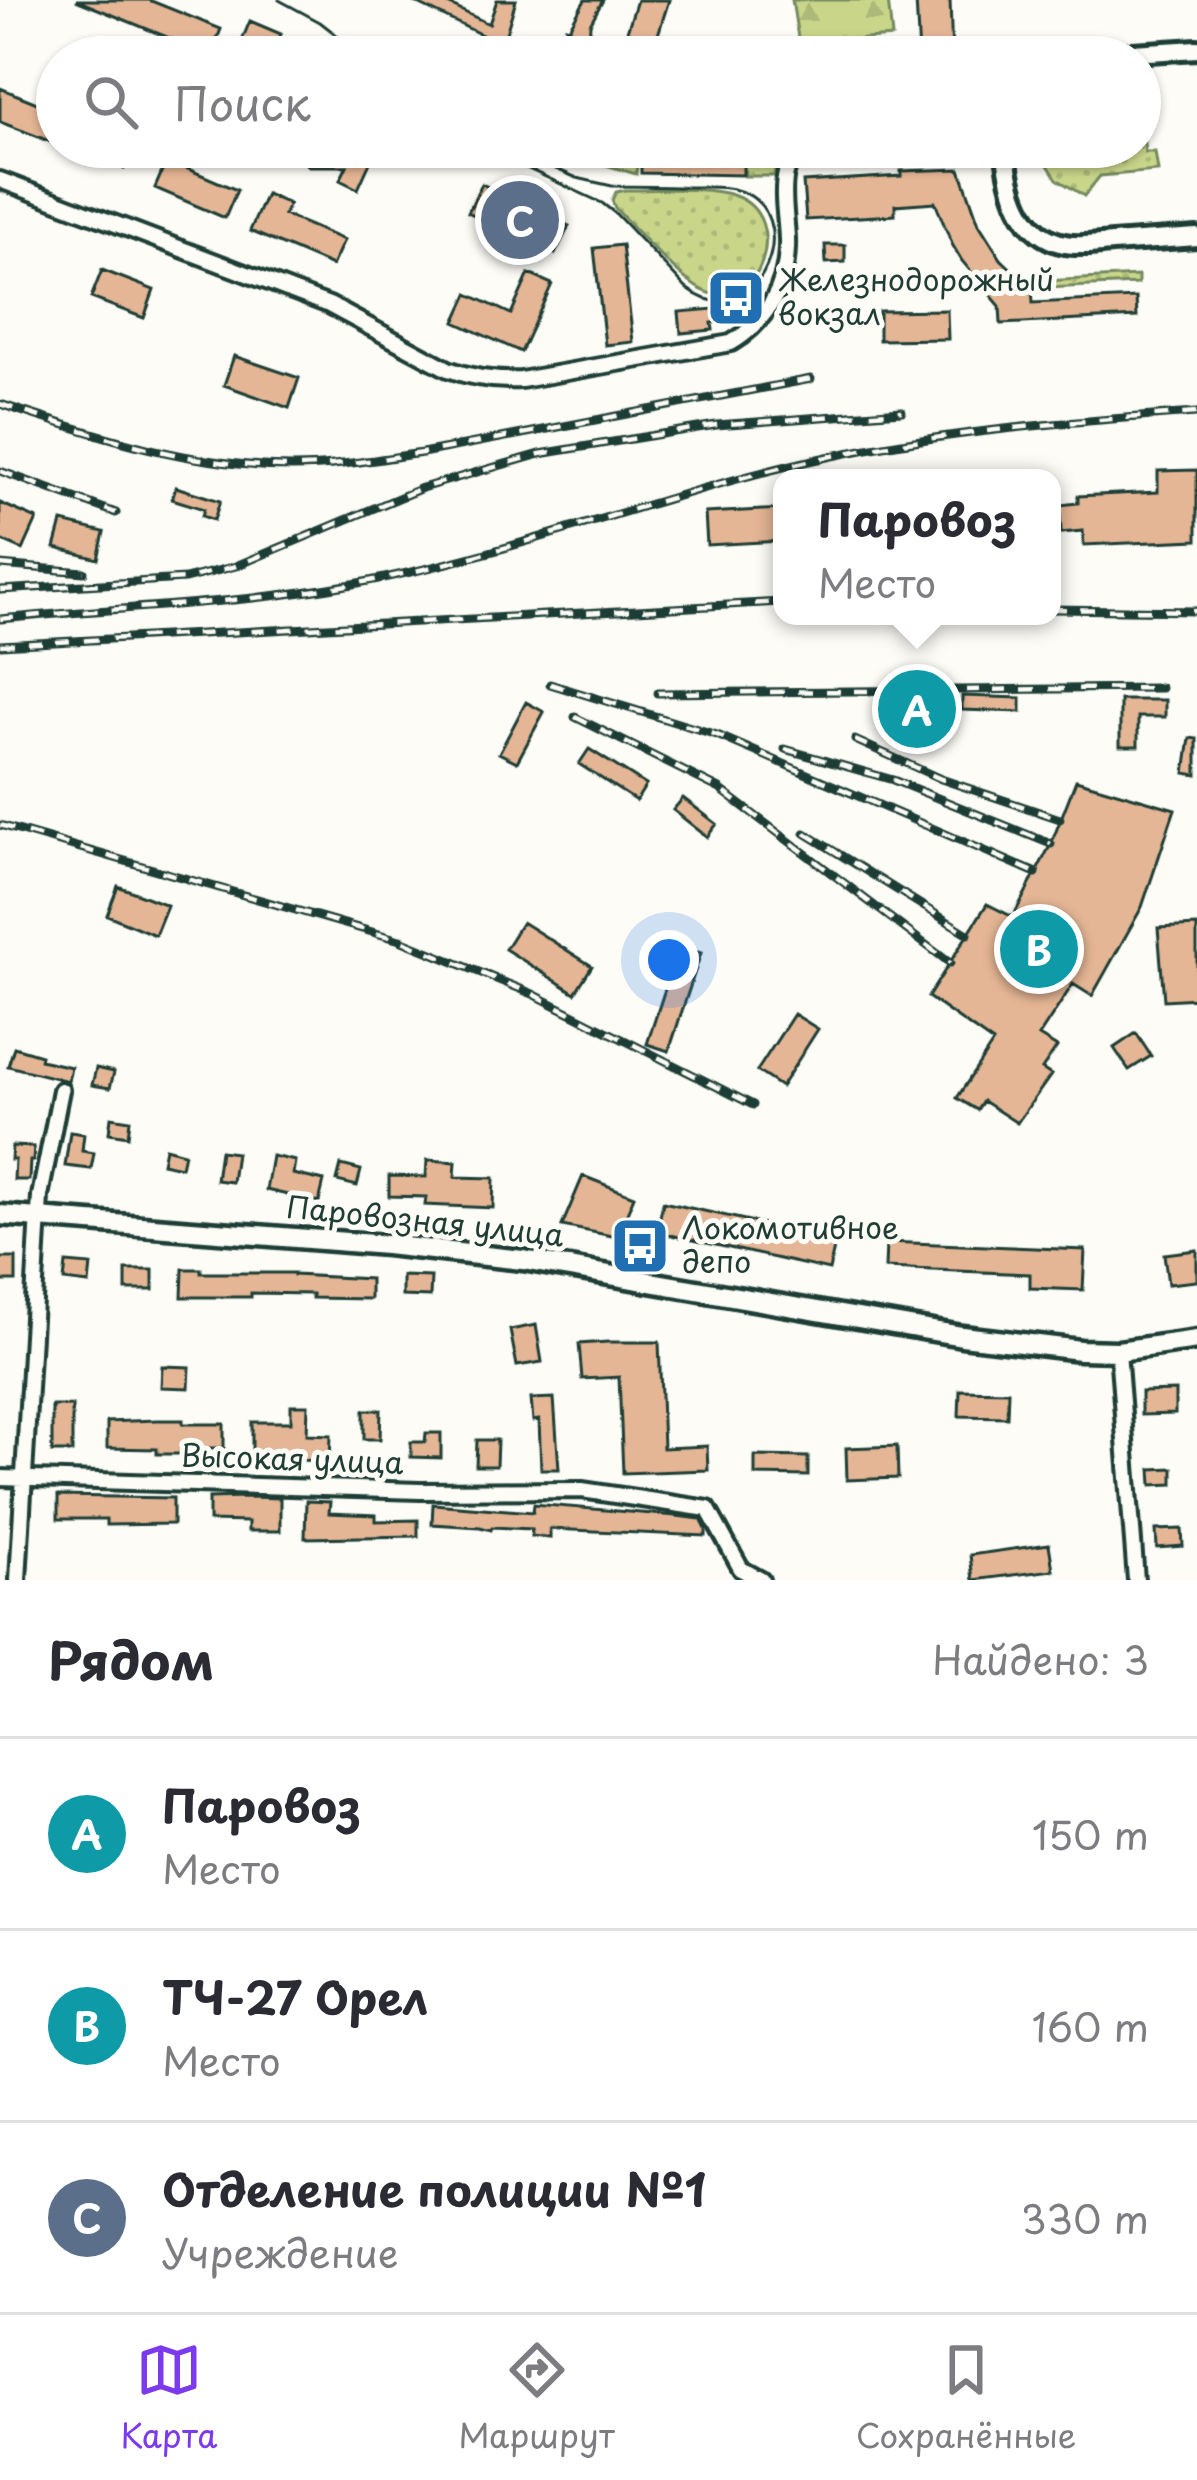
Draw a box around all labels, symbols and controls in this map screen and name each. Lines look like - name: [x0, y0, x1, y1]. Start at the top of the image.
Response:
- search box: [36, 36, 1161, 168]
- text: Поиск: [174, 68, 311, 136]
- icon: search: [78, 69, 144, 135]
- pin: C: [481, 175, 559, 265]
- place label: Железнодорожный вокзал: [778, 256, 1054, 335]
- bus stop icon: Железнодорожный вокзал: [705, 267, 767, 329]
- popup: [773, 469, 1061, 625]
- text: Паровоз: [818, 484, 1016, 552]
- text: Место: [818, 552, 936, 611]
- pin: A: [878, 664, 956, 754]
- pin: B: [1000, 904, 1078, 994]
- your location: [639, 930, 699, 990]
- street label: Паровозная улица: [284, 1183, 566, 1256]
- place label: Локомотивное депо: [682, 1204, 899, 1283]
- bus stop icon: Локомотивное депо: [609, 1215, 671, 1277]
- street label: Высокая улица: [180, 1431, 404, 1484]
- text: Рядом: [48, 1620, 214, 1697]
- text: Найдено: 3: [932, 1629, 1149, 1688]
- text: Паровоз: [162, 1770, 361, 1838]
- text: A: [72, 1804, 102, 1863]
- text: 150 m: [1032, 1804, 1149, 1863]
- text: Место: [162, 1838, 281, 1897]
- text: ТЧ-27 Орел: [162, 1962, 428, 2030]
- text: B: [74, 1996, 100, 2055]
- text: 160 m: [1032, 1996, 1149, 2055]
- text: Место: [162, 2030, 281, 2089]
- text: Отделение полиции №1: [162, 2154, 706, 2222]
- text: C: [72, 2188, 102, 2247]
- text: 330 m: [1021, 2188, 1149, 2247]
- text: Учреждение: [162, 2222, 399, 2281]
- tab: Карта: [121, 2337, 217, 2459]
- tab: Маршрут: [459, 2337, 615, 2459]
- tab: Сохранённые: [856, 2337, 1076, 2459]

